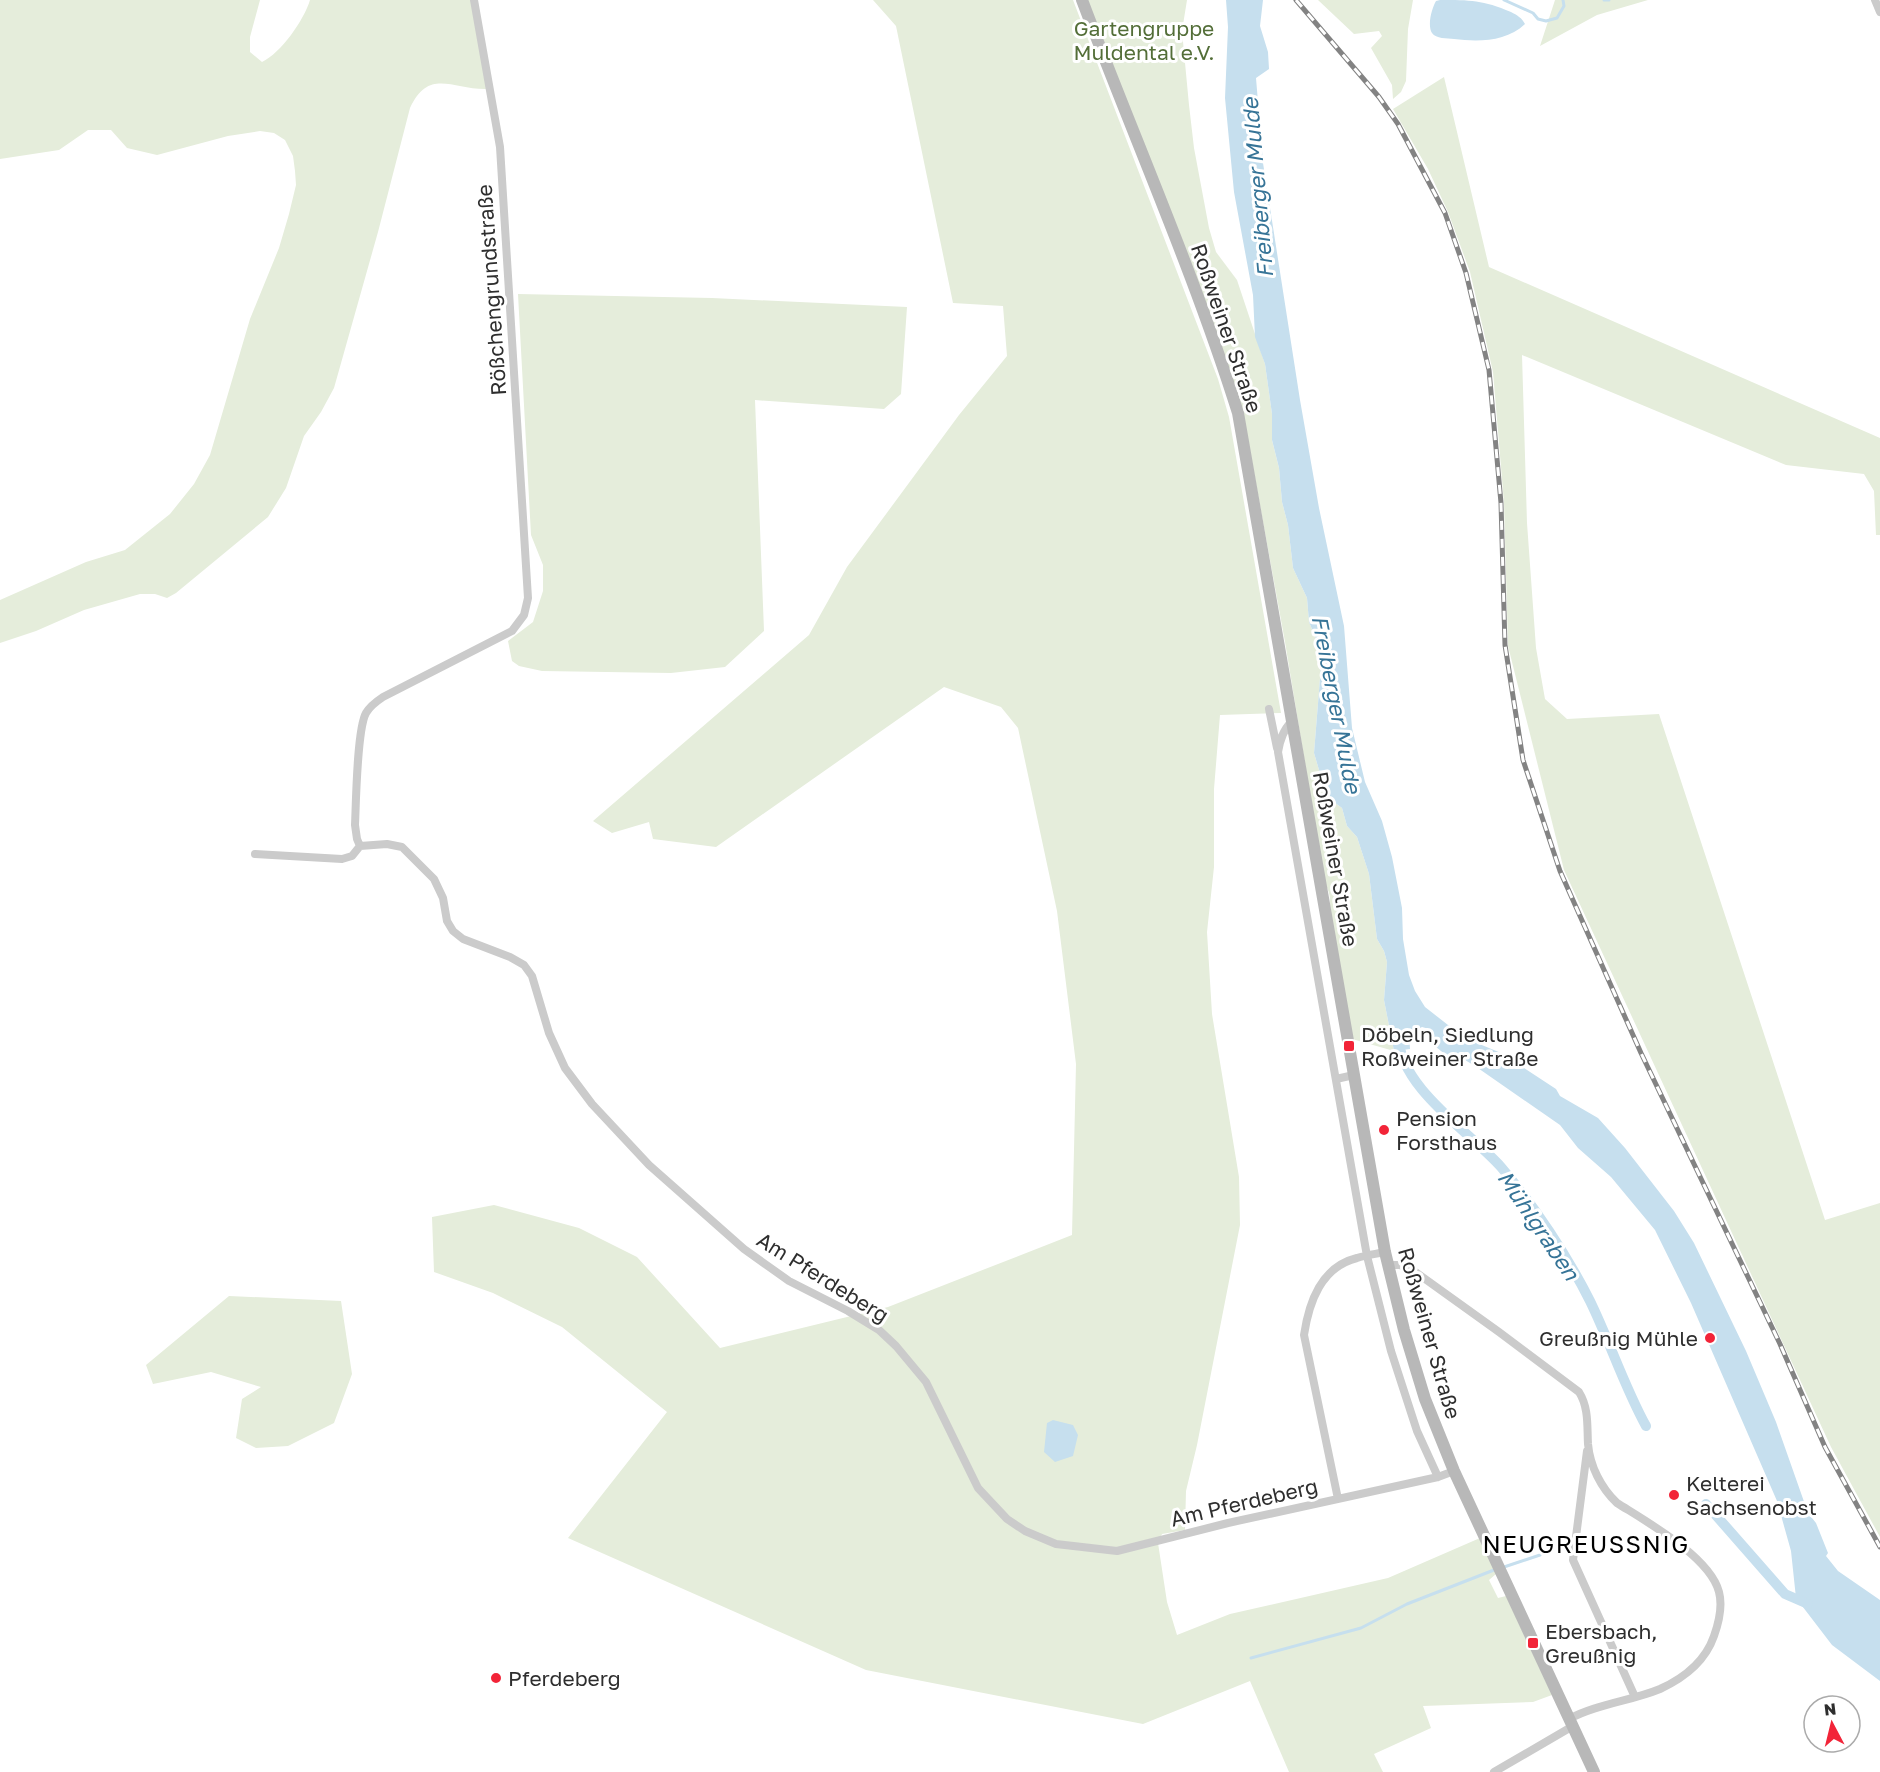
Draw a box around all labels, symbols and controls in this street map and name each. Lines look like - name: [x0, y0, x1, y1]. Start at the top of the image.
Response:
- park label: Gartengruppe Muldental e.V.: [1074, 15, 1214, 65]
- water label: Freiberger Mulde: [1235, 95, 1278, 279]
- street label: Rößchengrundstraße: [471, 184, 511, 396]
- street label: Roßweiner Straße: [1186, 240, 1268, 416]
- water label: Freiberger Mulde: [1307, 613, 1368, 797]
- street label: Roßweiner Straße: [1308, 769, 1364, 949]
- place label: Döbeln, Siedlung Roßweiner Straße: [1361, 1021, 1538, 1071]
- marker: Döbeln, Siedlung Roßweiner Straße: [1342, 1039, 1356, 1053]
- place label: Pension Forsthaus: [1396, 1105, 1497, 1155]
- marker: Pension Forsthaus: [1377, 1123, 1391, 1137]
- water label: Mühlgraben: [1492, 1165, 1586, 1286]
- street label: Am Pferdeberg: [752, 1226, 894, 1328]
- street label: Roßweiner Straße: [1393, 1244, 1467, 1422]
- place label: Greußnig Mühle: [1539, 1325, 1698, 1351]
- marker: Greußnig Mühle: [1703, 1331, 1717, 1345]
- place label: Kelterei Sachsenobst: [1686, 1470, 1817, 1520]
- street label: Am Pferdeberg: [1168, 1472, 1320, 1532]
- marker: Kelterei Sachsenobst: [1667, 1488, 1681, 1502]
- district label: NEUGREUSSNIG: [1482, 1529, 1690, 1558]
- place label: Ebersbach, Greußnig: [1545, 1618, 1658, 1668]
- marker: Ebersbach, Greußnig: [1526, 1636, 1540, 1650]
- place label: Pferdeberg: [508, 1665, 621, 1691]
- marker: Pferdeberg: [489, 1671, 503, 1685]
- north arrow: [1802, 1694, 1862, 1754]
- text: N: [1823, 1698, 1837, 1720]

